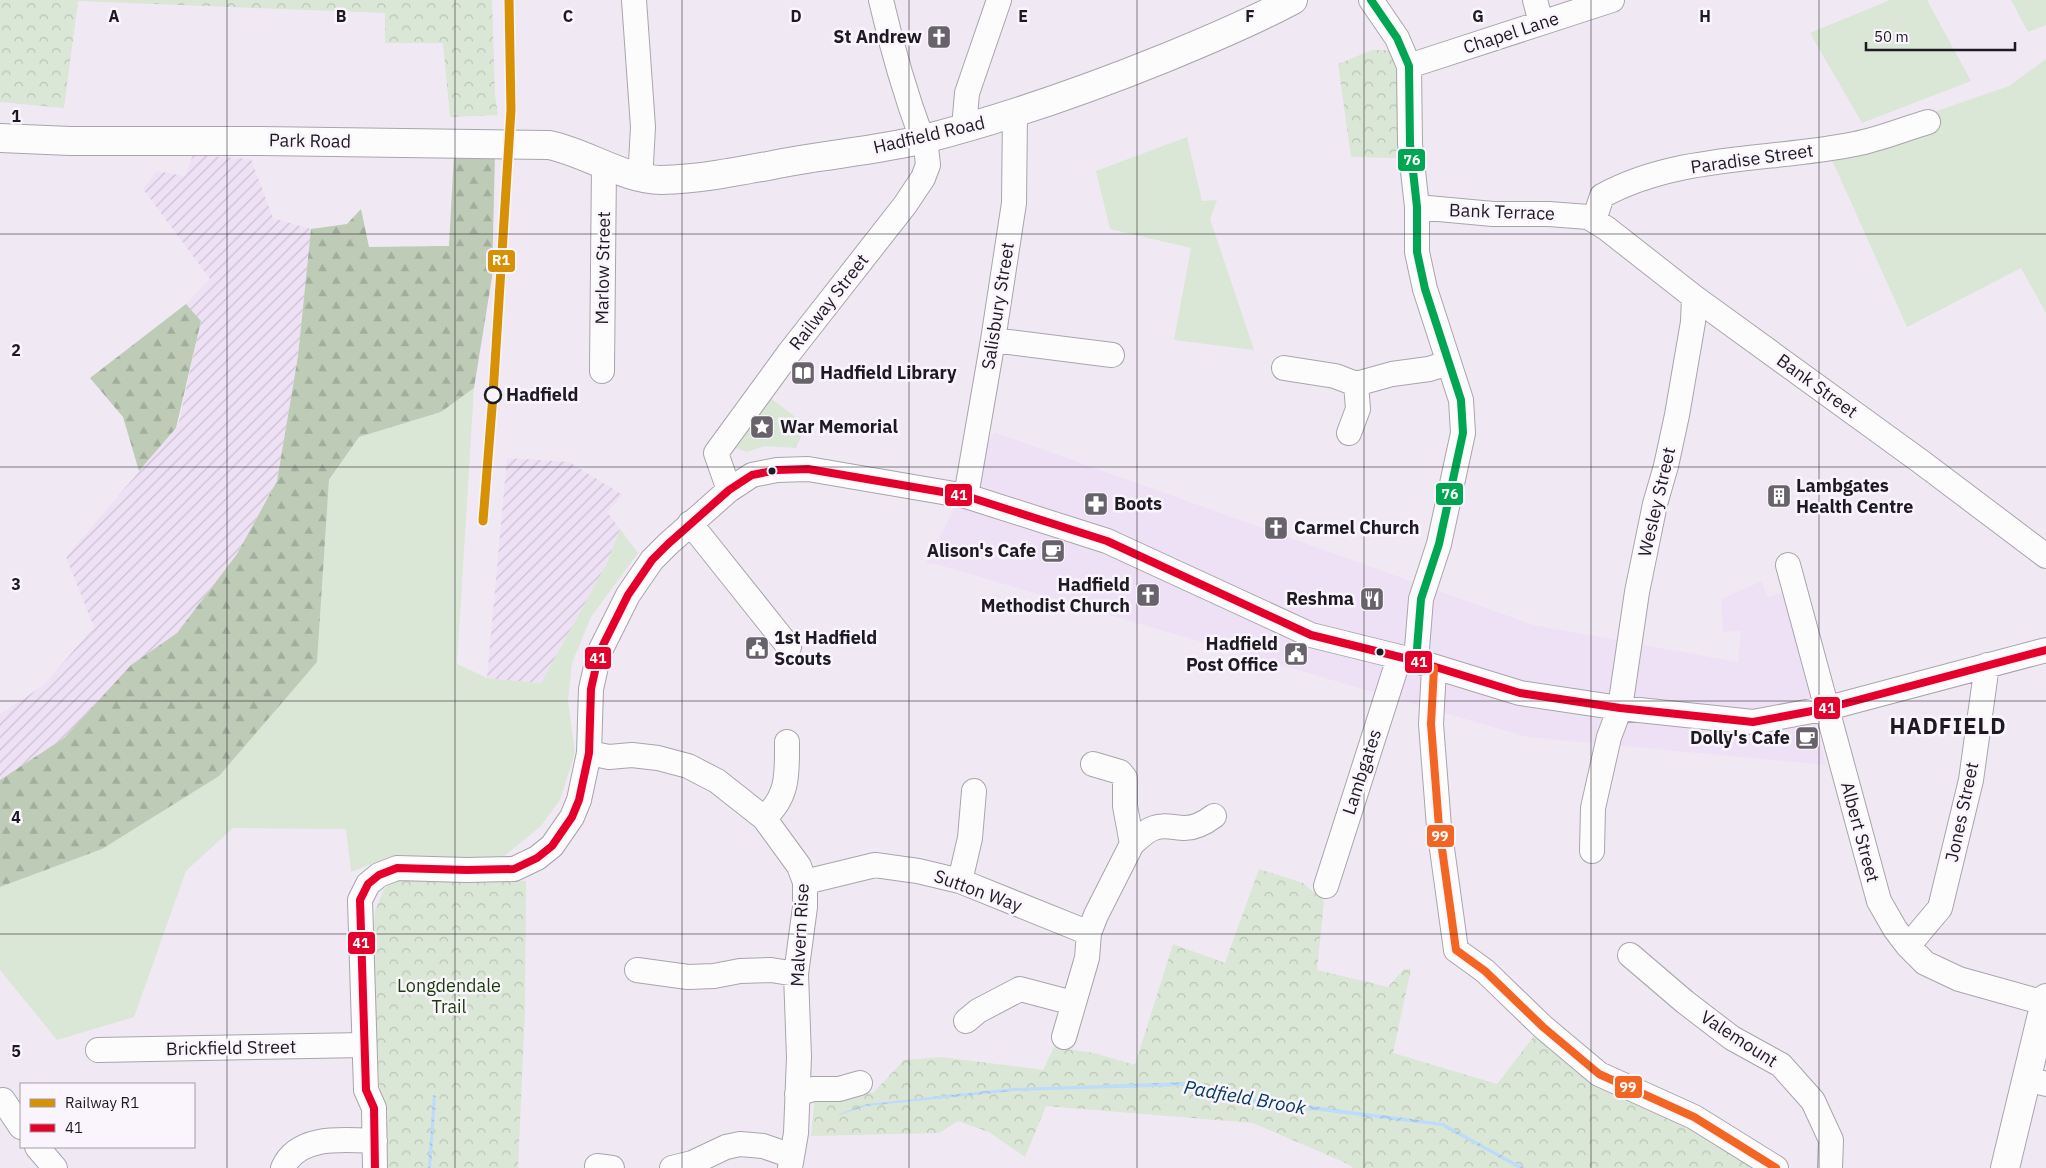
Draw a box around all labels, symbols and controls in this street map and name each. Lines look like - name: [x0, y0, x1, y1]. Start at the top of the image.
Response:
- text: A: [109, 6, 120, 26]
- text: B: [336, 6, 347, 26]
- text: C: [563, 6, 573, 26]
- text: D: [790, 6, 802, 26]
- text: E: [1018, 6, 1028, 26]
- text: F: [1245, 6, 1255, 26]
- street label: Chapel Lane: [1460, 6, 1562, 59]
- text: G: [1472, 6, 1484, 26]
- text: H: [1699, 6, 1711, 26]
- scale bar: [1866, 20, 2015, 52]
- church icon: St Andrew: [926, 24, 952, 50]
- place label: St Andrew: [833, 25, 922, 48]
- text: 50 m: [1874, 27, 1909, 46]
- text: 1: [11, 106, 21, 126]
- street label: Hadfield Road: [871, 111, 987, 159]
- street label: Park Road: [269, 128, 351, 153]
- street label: Paradise Street: [1689, 139, 1815, 179]
- line badge: 76: [1397, 148, 1426, 172]
- text: 76: [1404, 151, 1420, 169]
- street label: Bank Terrace: [1449, 198, 1555, 225]
- street label: Marlow Street: [590, 211, 615, 325]
- street label: Salisbury Street: [976, 241, 1019, 371]
- line badge: R1: [487, 249, 516, 273]
- street label: Railway Street: [784, 249, 873, 354]
- text: R1: [492, 251, 511, 269]
- text: 2: [11, 340, 21, 360]
- street label: Bank Street: [1772, 348, 1862, 423]
- library icon: Hadfield Library: [790, 360, 816, 386]
- place label: Hadfield Library: [820, 361, 957, 384]
- place label: Hadfield: [506, 383, 578, 406]
- marker: Hadfield: [484, 386, 502, 404]
- place icon: War Memorial: [749, 414, 775, 440]
- place label: War Memorial: [780, 415, 898, 438]
- street label: Wesley Street: [1633, 445, 1680, 559]
- unlabelled marker: [767, 466, 777, 476]
- place label: Lambgates Health Centre: [1796, 474, 1913, 518]
- line badge: 76: [1435, 482, 1464, 506]
- line badge: 41: [944, 483, 973, 507]
- building icon: Lambgates Health Centre: [1766, 483, 1792, 509]
- text: 76: [1442, 485, 1458, 503]
- text: 41: [951, 486, 968, 504]
- pharmacy icon: Boots: [1083, 491, 1109, 517]
- place label: Boots: [1114, 492, 1162, 515]
- church icon: Carmel Church: [1263, 515, 1289, 541]
- place label: Carmel Church: [1294, 516, 1420, 539]
- cafe icon: Alison's Cafe: [1040, 538, 1066, 564]
- place label: Alison's Cafe: [927, 539, 1036, 562]
- place label: Hadfield Methodist Church: [981, 573, 1130, 617]
- text: 3: [11, 574, 21, 594]
- church icon: Hadfield Methodist Church: [1135, 582, 1161, 608]
- restaurant icon: Reshma: [1359, 586, 1385, 612]
- place label: Reshma: [1286, 587, 1354, 610]
- place label: 1st Hadfield Scouts: [774, 626, 877, 670]
- place label: Hadfield Post Office: [1186, 632, 1278, 676]
- public building icon: 1st Hadfield Scouts: [744, 635, 770, 661]
- public building icon: Hadfield Post Office: [1283, 641, 1309, 667]
- line badge: 41: [584, 646, 612, 670]
- unlabelled marker: [1375, 647, 1385, 657]
- text: 41: [590, 649, 607, 667]
- line badge: 41: [1404, 650, 1433, 674]
- text: 41: [1411, 653, 1428, 671]
- line badge: 41: [1813, 696, 1841, 720]
- text: 41: [1819, 699, 1836, 717]
- district label: HADFIELD: [1889, 711, 2007, 740]
- cafe icon: Dolly's Cafe: [1794, 725, 1820, 751]
- street label: Lambgates: [1337, 726, 1386, 818]
- place label: Dolly's Cafe: [1690, 726, 1790, 749]
- street label: Jones Street: [1940, 760, 1983, 864]
- street label: Albert Street: [1836, 779, 1885, 885]
- text: 4: [11, 807, 21, 827]
- line badge: 99: [1426, 824, 1455, 848]
- text: 99: [1432, 827, 1448, 845]
- street label: Sutton Way: [931, 864, 1025, 917]
- street label: Malvern Rise: [785, 883, 814, 987]
- line badge: 41: [347, 931, 376, 955]
- text: 41: [353, 934, 370, 952]
- park label: Longdendale Trail: [397, 974, 501, 1018]
- street label: Valemount: [1696, 1005, 1782, 1072]
- street label: Brickfield Street: [166, 1035, 296, 1060]
- text: 5: [11, 1041, 21, 1061]
- water label: Padfield Brook: [1182, 1074, 1309, 1120]
- line badge: 99: [1614, 1075, 1643, 1099]
- text: 99: [1620, 1078, 1636, 1096]
- legend: [20, 1083, 195, 1148]
- text: Railway R1: [65, 1093, 139, 1112]
- text: 41: [65, 1118, 83, 1137]

